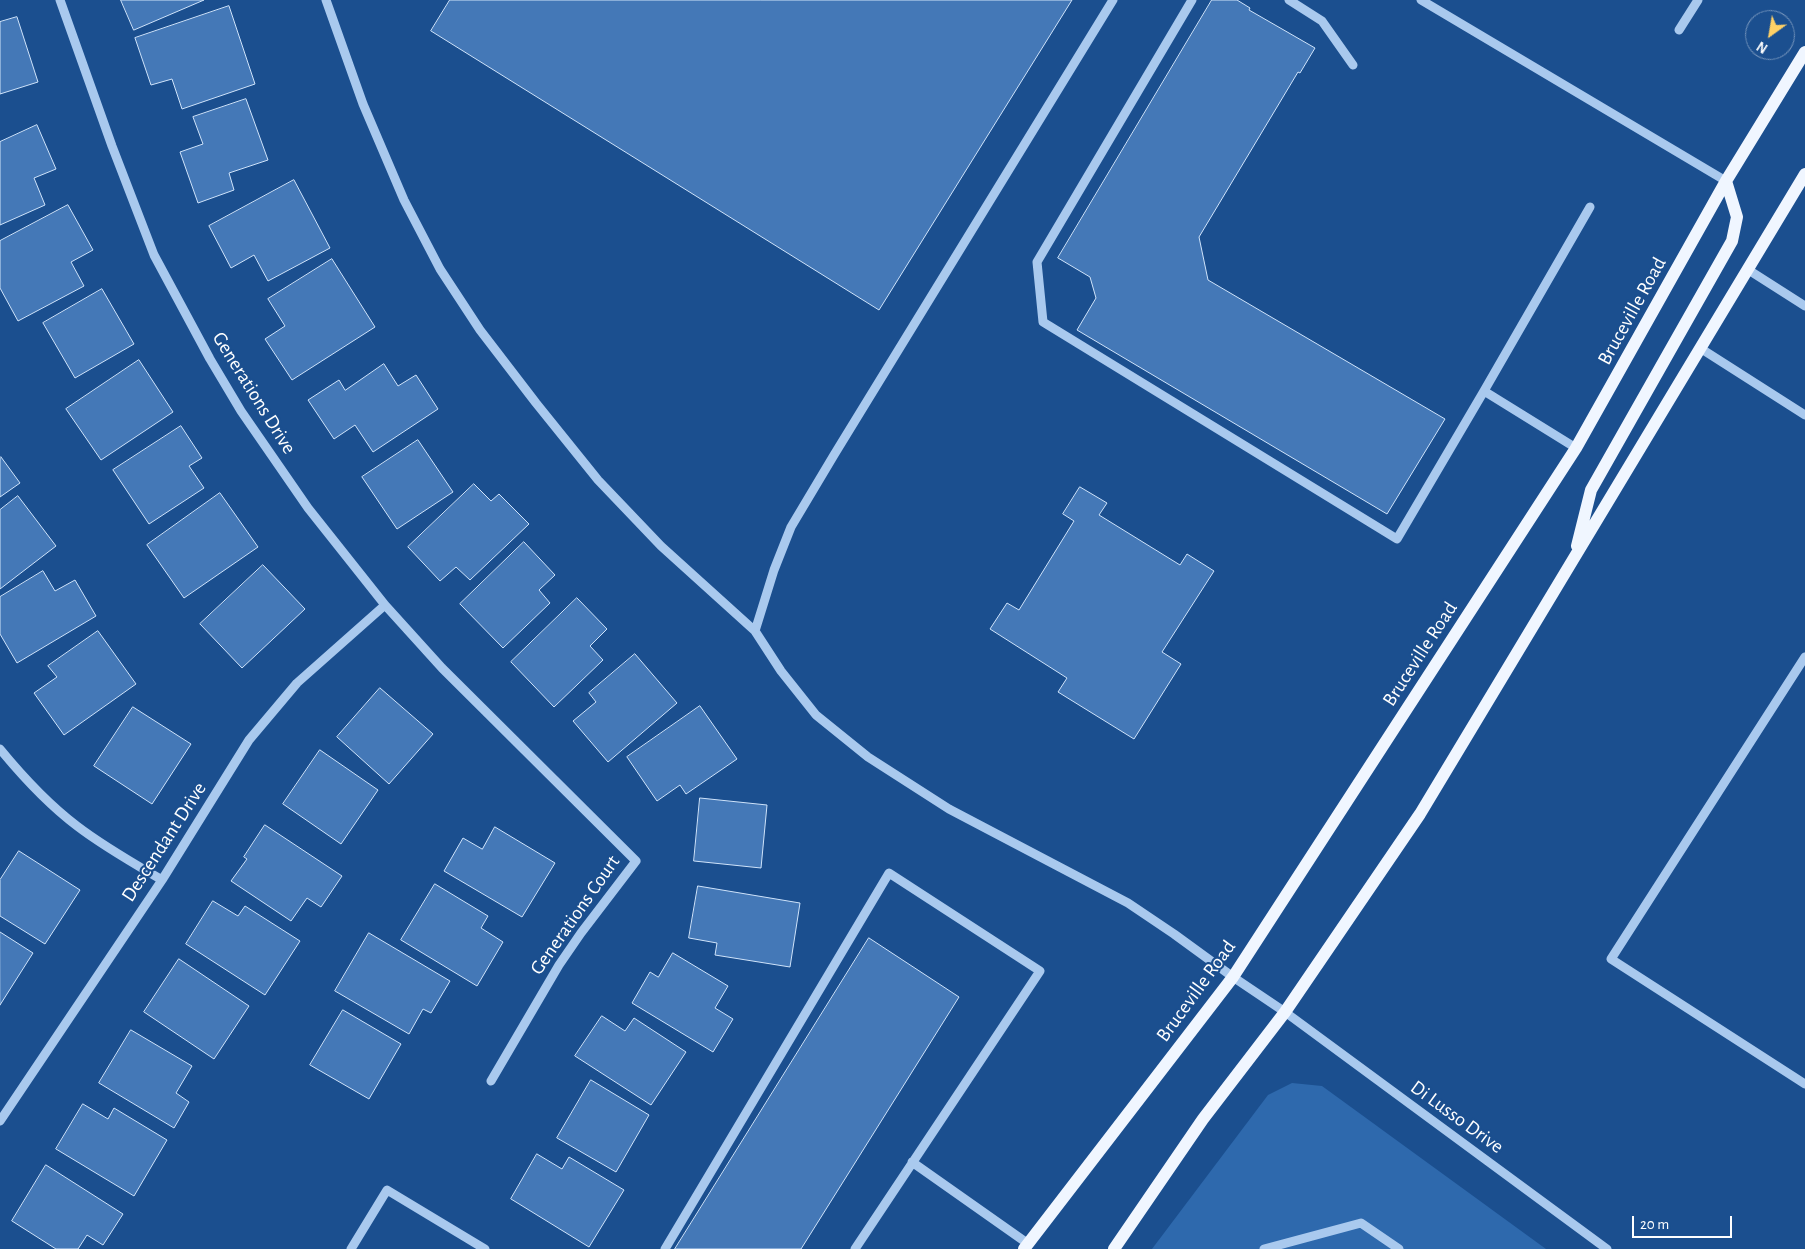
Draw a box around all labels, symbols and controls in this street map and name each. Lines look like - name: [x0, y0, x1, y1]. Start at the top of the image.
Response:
- north arrow: [1745, 10, 1795, 60]
- text: N: [1755, 38, 1770, 55]
- street label: Bruceville Road: [1593, 253, 1671, 369]
- street label: Generations Drive: [207, 328, 301, 458]
- street label: Bruceville Road: [1377, 597, 1463, 711]
- street label: Descendant Drive: [116, 778, 212, 906]
- street label: Generations Court: [525, 851, 625, 979]
- street label: Bruceville Road: [1151, 936, 1241, 1046]
- street label: Di Lusso Drive: [1406, 1075, 1508, 1159]
- scale bar: [1635, 1206, 1735, 1238]
- text: 20 m: [1640, 1217, 1669, 1232]

